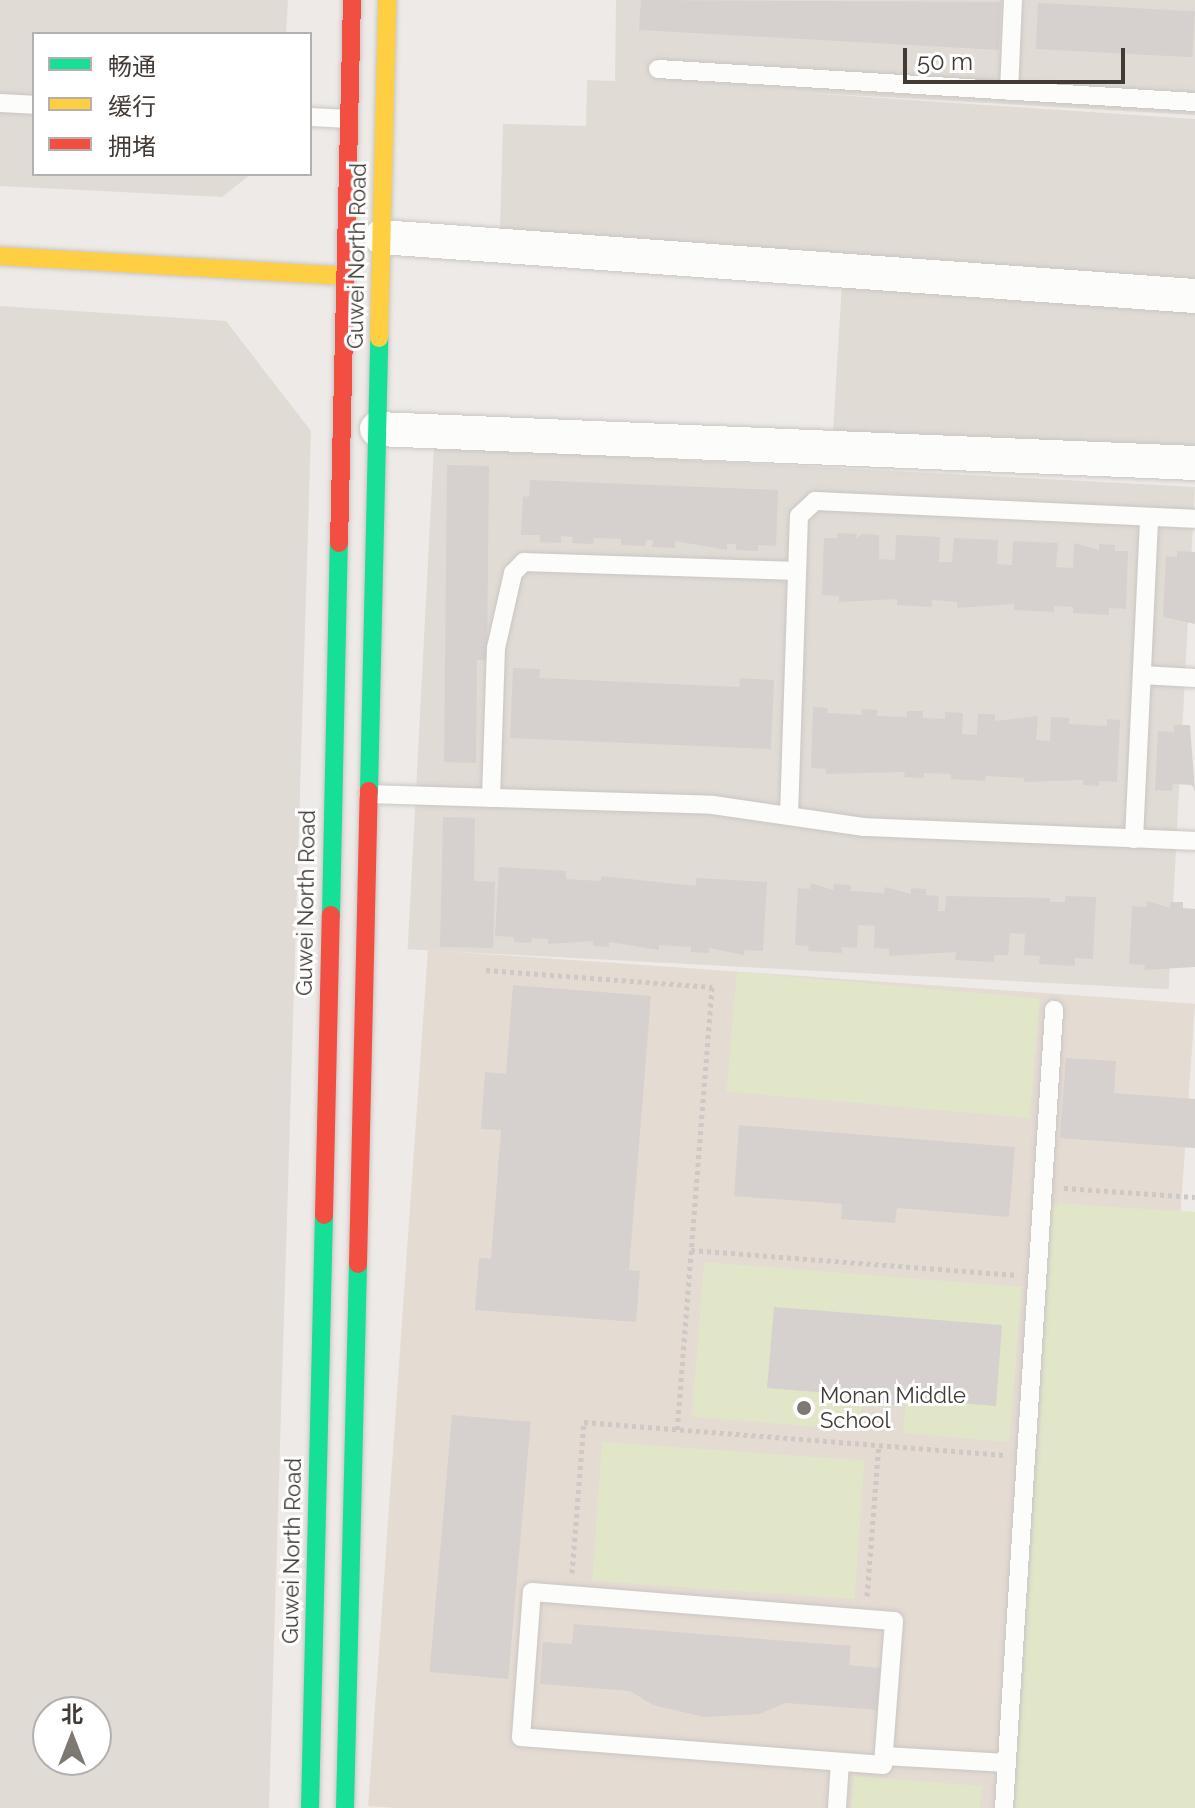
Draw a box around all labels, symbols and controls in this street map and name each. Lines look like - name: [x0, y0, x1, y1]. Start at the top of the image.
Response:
- legend: [32, 32, 312, 176]
- scale bar: [907, 32, 1129, 82]
- text: 50 m: [917, 47, 973, 76]
- text: 畅通: [108, 52, 156, 81]
- text: 缓行: [108, 92, 156, 121]
- text: 拥堵: [108, 132, 156, 161]
- street label: Guwei North Road: [342, 163, 372, 349]
- street label: Guwei North Road: [291, 810, 321, 996]
- place label: Monan Middle School: [820, 1382, 966, 1434]
- marker: Monan Middle School: [795, 1399, 813, 1417]
- street label: Guwei North Road: [277, 1458, 307, 1644]
- north arrow: [32, 1696, 112, 1776]
- text: 北: [61, 1701, 83, 1727]

